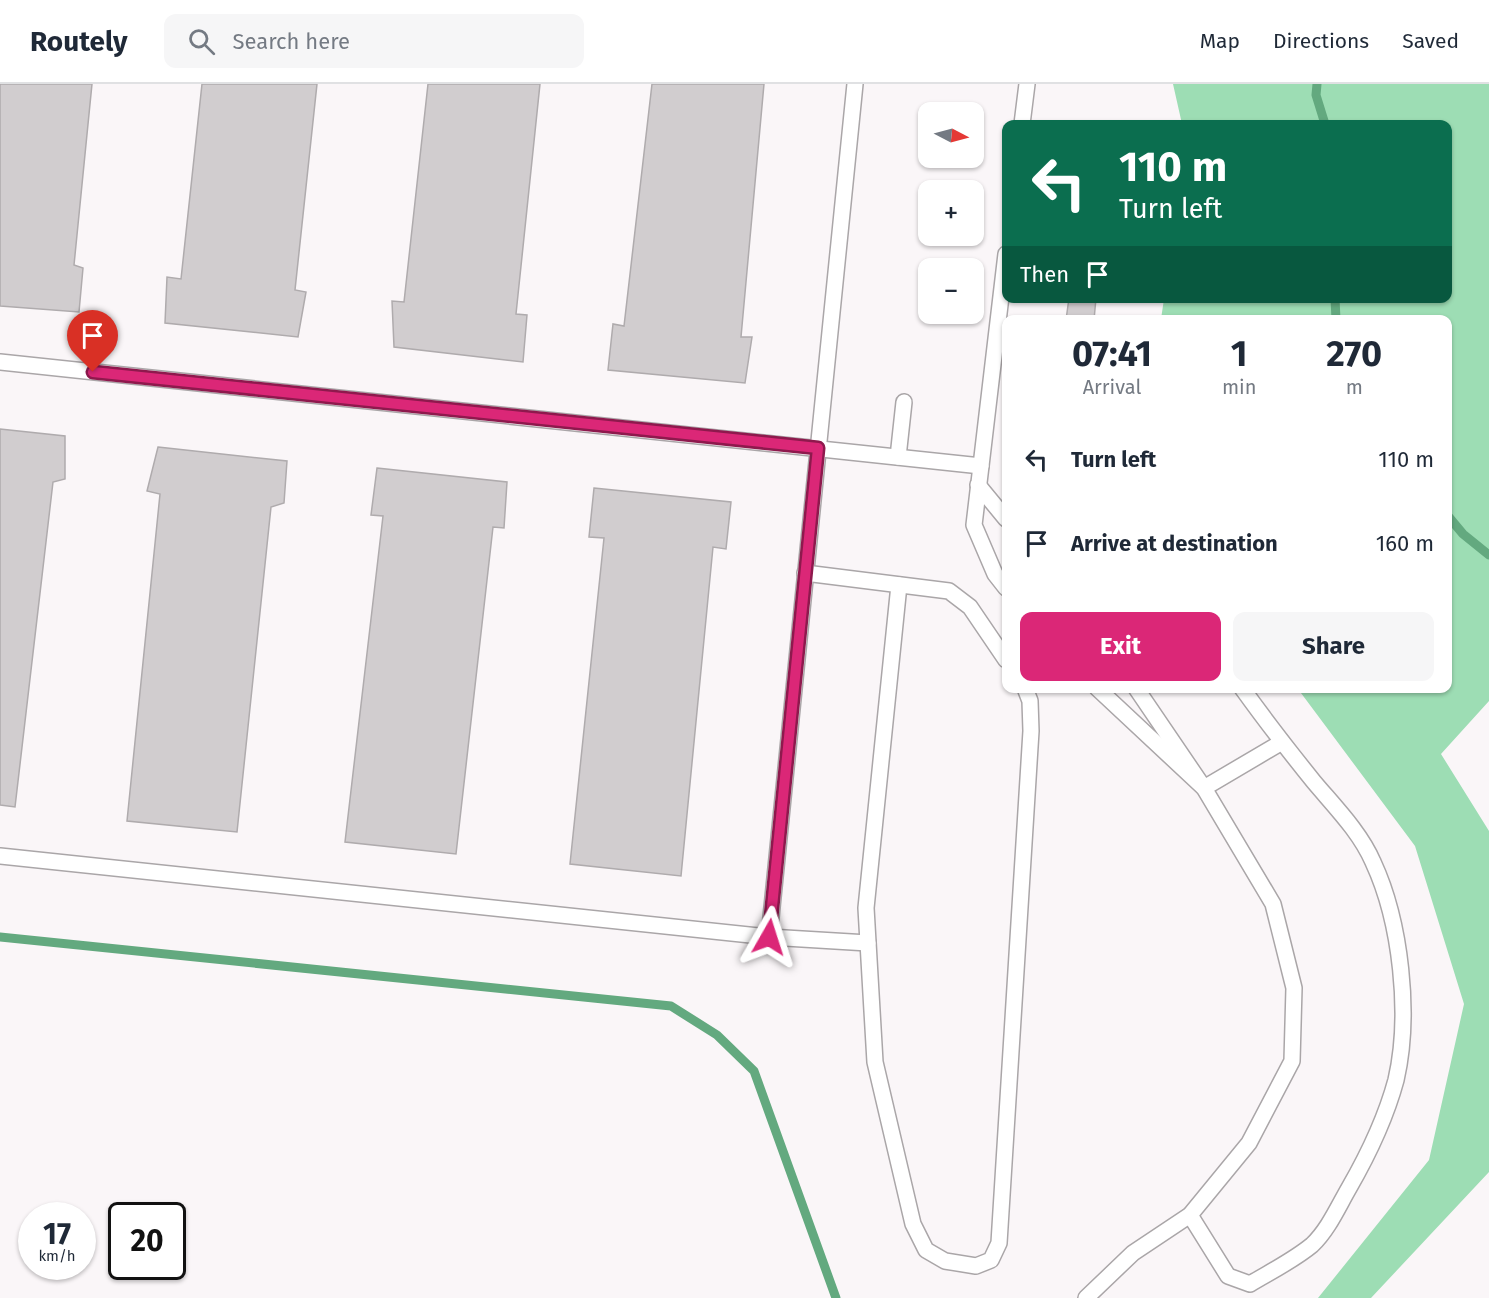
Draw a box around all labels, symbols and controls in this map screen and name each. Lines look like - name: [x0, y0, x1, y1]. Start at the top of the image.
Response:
- search box: [164, 14, 584, 68]
- text: Routely: [30, 25, 128, 58]
- icon: search: [185, 25, 218, 58]
- text: Search here: [233, 28, 350, 55]
- text: Map: [1200, 28, 1240, 54]
- text: Directions: [1273, 28, 1369, 54]
- text: Saved: [1402, 28, 1459, 54]
- north arrow: [918, 102, 984, 168]
- map controls: [918, 102, 984, 324]
- text: 110 m: [1119, 142, 1227, 192]
- icon: left: [1020, 144, 1098, 222]
- button: +: [918, 180, 984, 246]
- text: Turn left: [1119, 193, 1222, 225]
- button: −: [918, 258, 984, 324]
- icon: arrive: [1081, 258, 1114, 291]
- text: Then: [1020, 261, 1069, 288]
- pin: [67, 310, 118, 372]
- icon: arrive: [76, 319, 109, 352]
- text: 07:41: [1072, 332, 1152, 376]
- text: 1: [1231, 332, 1248, 376]
- text: 270: [1326, 332, 1382, 376]
- text: Arrival: [1083, 375, 1141, 399]
- text: min: [1222, 375, 1256, 399]
- text: m: [1346, 375, 1363, 399]
- icon: left: [1020, 443, 1053, 476]
- text: Turn left: [1071, 446, 1156, 473]
- text: 110 m: [1378, 446, 1434, 473]
- icon: arrive: [1020, 527, 1053, 560]
- text: Arrive at destination: [1071, 530, 1278, 557]
- text: 160 m: [1376, 530, 1434, 557]
- button: Exit: [1020, 612, 1221, 681]
- button: Share: [1233, 612, 1434, 681]
- position arrow: [737, 905, 801, 969]
- speed limit sign: 20: [108, 1202, 186, 1280]
- text: 17: [43, 1216, 71, 1252]
- text: km/h: [38, 1247, 76, 1265]

